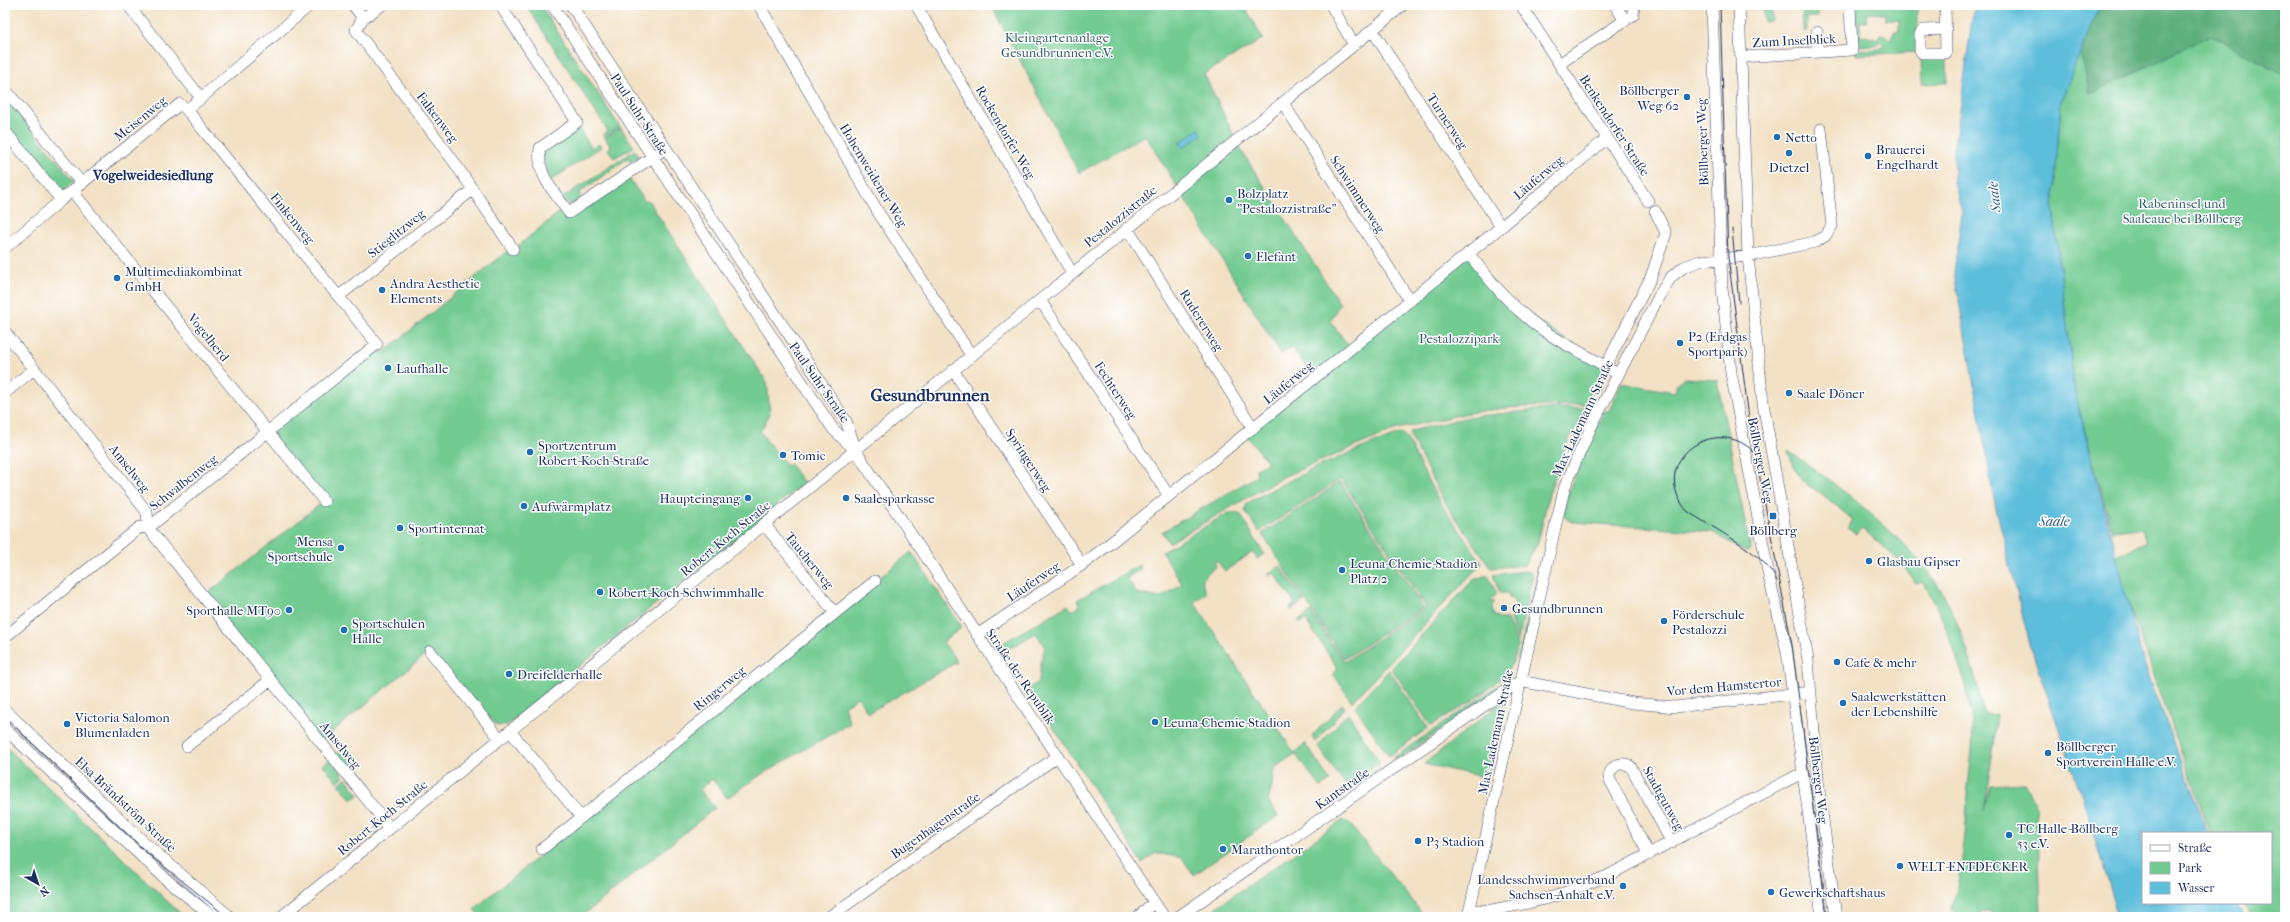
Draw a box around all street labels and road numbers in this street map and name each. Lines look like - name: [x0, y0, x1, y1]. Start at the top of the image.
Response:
- street label: Zum Inselblick: [1752, 31, 1836, 50]
- street label: Paul-Suhr-Straße: [608, 70, 672, 159]
- street label: Benkendorfer Straße: [1576, 72, 1653, 179]
- street label: Rockendorfer Weg: [973, 83, 1039, 182]
- street label: Falkenweg: [414, 89, 462, 146]
- street label: Turnerweg: [1424, 90, 1472, 153]
- street label: Meisenweg: [111, 92, 170, 144]
- street label: Böllberger Weg: [1693, 97, 1712, 186]
- street label: Hohenweidener Weg: [837, 121, 911, 231]
- street label: Läuferweg: [1510, 152, 1567, 202]
- street label: Schwimmerweg: [1327, 153, 1389, 237]
- street label: Pestalozzistraße: [1081, 182, 1160, 250]
- street label: Finkenweg: [267, 190, 318, 248]
- street label: Stieglitzweg: [365, 205, 429, 261]
- street label: Rudererweg: [1177, 286, 1227, 355]
- street label: Vogelherd: [184, 310, 233, 365]
- street label: Paul-Suhr-Straße: [786, 339, 853, 426]
- street label: Läuferweg: [1260, 357, 1317, 407]
- street label: Max-Lademann-Straße: [1549, 357, 1616, 479]
- street label: Fechterweg: [1091, 359, 1140, 423]
- street label: Böllberger Weg: [1745, 416, 1776, 506]
- street label: Springerweg: [1003, 426, 1055, 496]
- street label: Amselweg: [106, 441, 154, 496]
- street label: Schwalbenweg: [146, 451, 221, 513]
- street label: Robert-Koch-Straße: [677, 497, 774, 579]
- street label: Taucherweg: [782, 529, 838, 593]
- street label: Läuferweg: [1004, 558, 1063, 604]
- street label: Straße der Republik: [983, 626, 1058, 727]
- street label: Ringerweg: [690, 662, 749, 714]
- street label: Max-Lademann-Straße: [1475, 668, 1516, 796]
- street label: Vor dem Hamstertor: [1665, 674, 1782, 699]
- street label: Amselweg: [316, 718, 365, 773]
- street label: Böllberger Weg: [1806, 736, 1831, 826]
- street label: Elsa-Brändström-Straße: [72, 754, 180, 855]
- street label: Kantstraße: [1312, 764, 1373, 812]
- street label: Stadtgutweg: [1640, 764, 1688, 834]
- street label: Robert-Koch-Straße: [334, 776, 431, 858]
- street label: Bugenhagenstraße: [888, 789, 983, 862]

